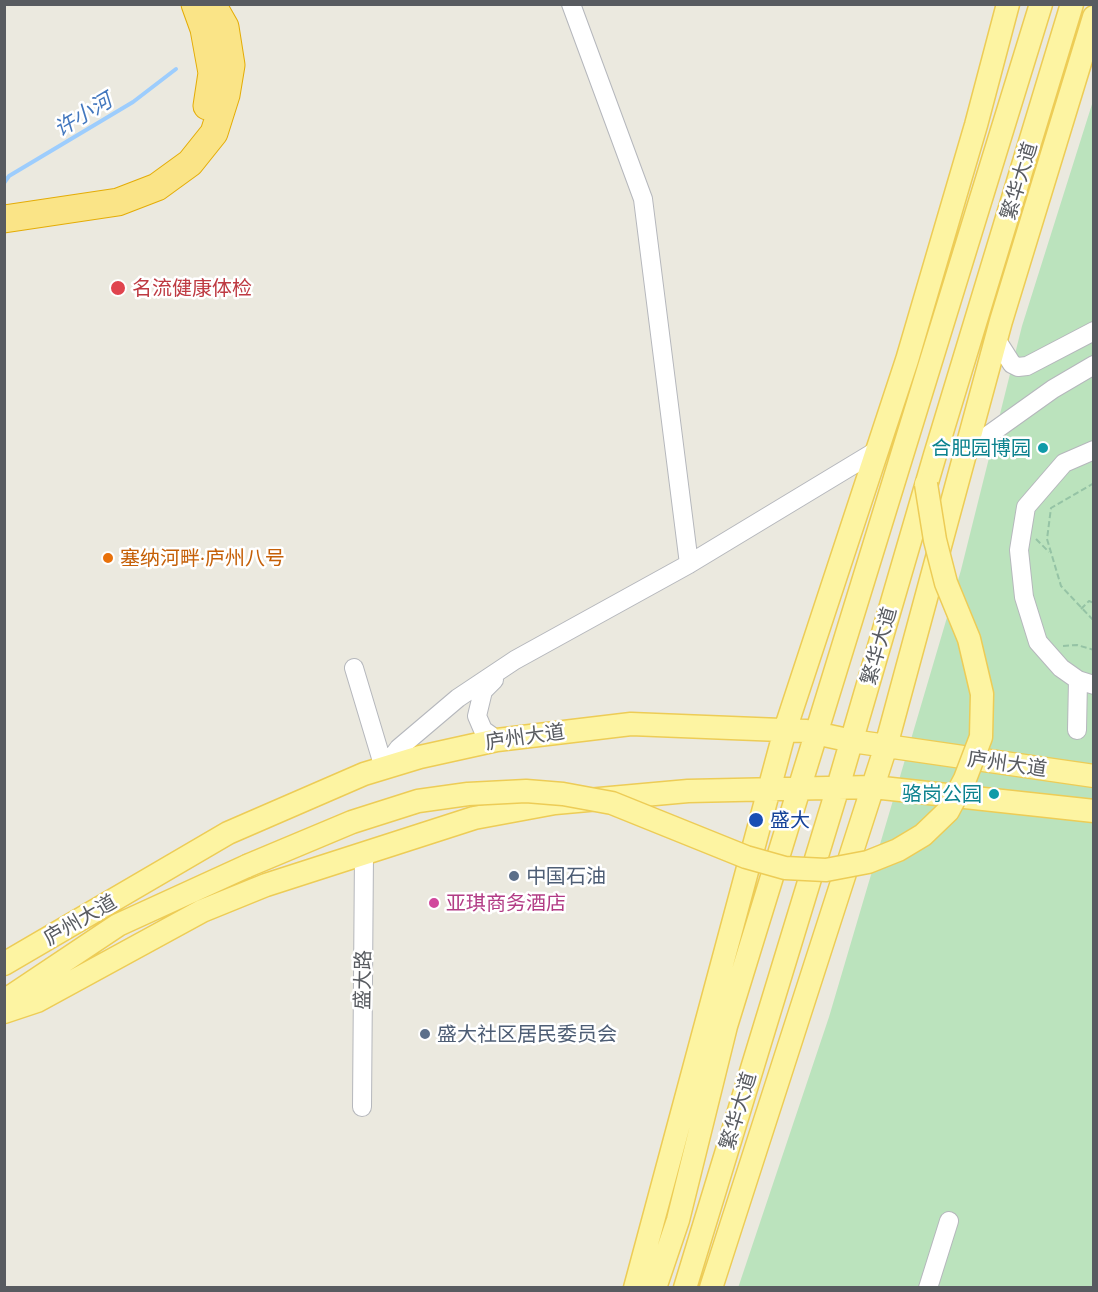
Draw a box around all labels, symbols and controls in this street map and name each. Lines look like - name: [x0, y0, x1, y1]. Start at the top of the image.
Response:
- water label: 许小河: [50, 88, 116, 142]
- street label: 繁华大道: [996, 139, 1042, 223]
- place label: 名流健康体检: [132, 276, 252, 300]
- marker: 名流健康体检: [109, 279, 127, 297]
- place label: 合肥园博园: [931, 436, 1031, 460]
- marker: 合肥园博园: [1036, 441, 1050, 455]
- place label: 塞纳河畔·庐州八号: [120, 546, 285, 570]
- marker: 塞纳河畔·庐州八号: [101, 551, 115, 565]
- street label: 繁华大道: [856, 604, 902, 688]
- street label: 庐州大道: [484, 720, 566, 754]
- street label: 庐州大道: [966, 747, 1048, 781]
- place label: 骆岗公园: [902, 782, 982, 806]
- marker: 骆岗公园: [987, 787, 1001, 801]
- place label: 盛大: [770, 808, 810, 832]
- marker: 盛大: [747, 811, 765, 829]
- place label: 中国石油: [526, 864, 606, 888]
- marker: 中国石油: [507, 869, 521, 883]
- street label: 庐州大道: [39, 890, 121, 950]
- place label: 亚琪商务酒店: [446, 891, 566, 915]
- marker: 亚琪商务酒店: [427, 896, 441, 910]
- street label: 盛大路: [350, 950, 376, 1010]
- place label: 盛大社区居民委员会: [437, 1022, 617, 1046]
- marker: 盛大社区居民委员会: [418, 1027, 432, 1041]
- street label: 繁华大道: [715, 1069, 761, 1153]

